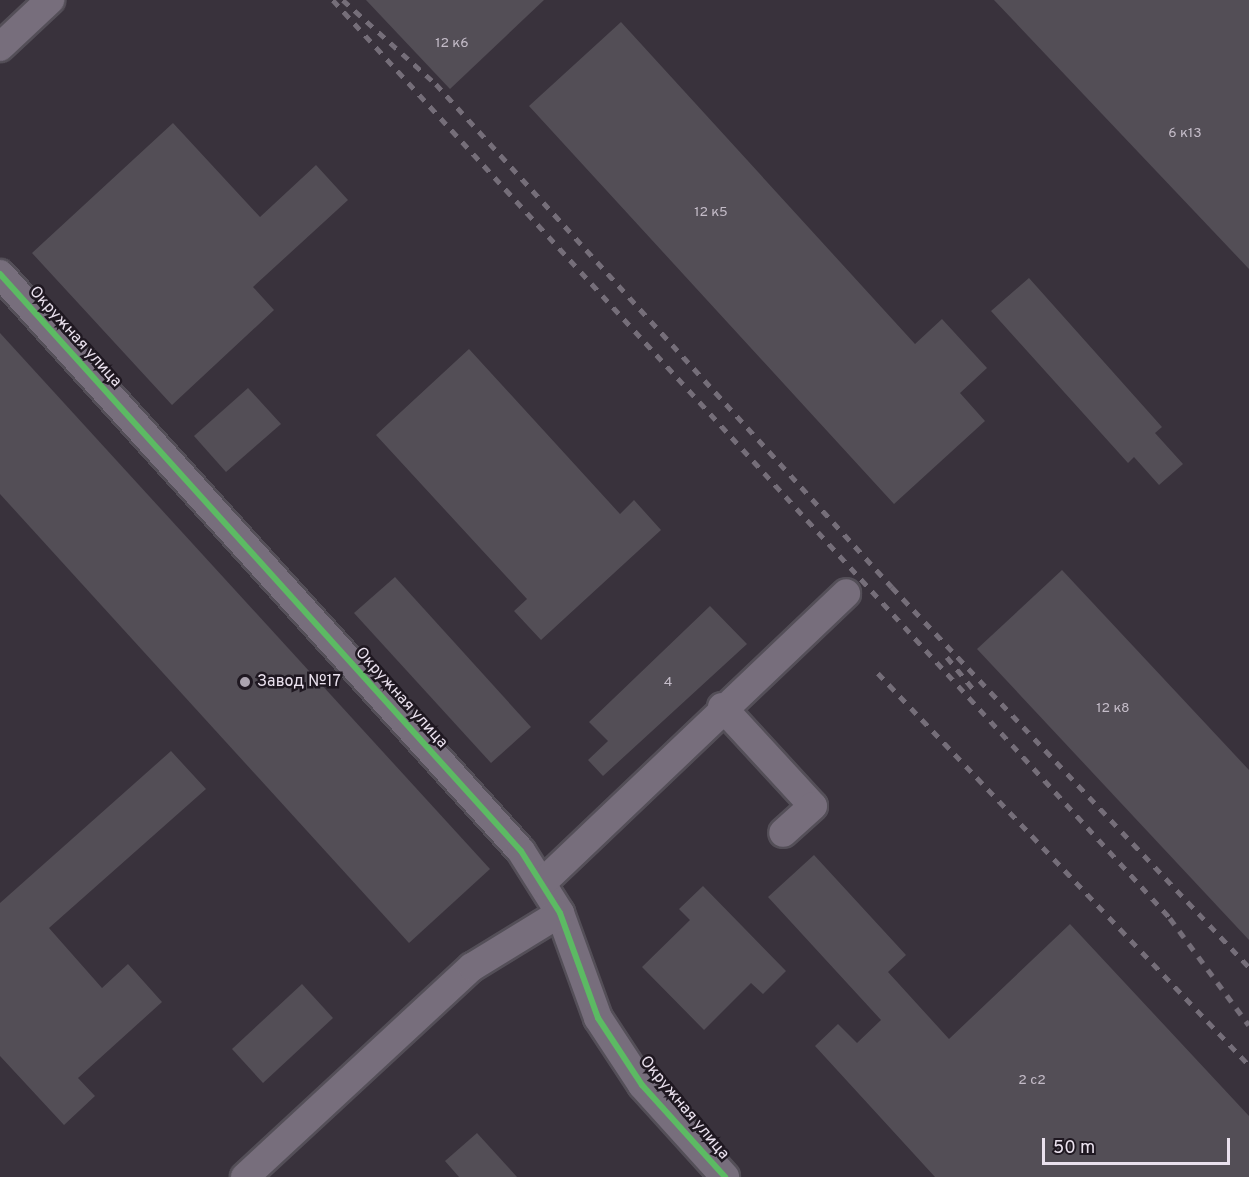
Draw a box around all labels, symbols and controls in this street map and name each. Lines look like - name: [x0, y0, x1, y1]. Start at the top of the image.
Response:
- house number: 12 к6: [435, 36, 469, 52]
- house number: 6 к13: [1168, 126, 1202, 142]
- house number: 12 к5: [694, 205, 728, 221]
- street label: Окружная улица: [25, 283, 125, 391]
- street label: Окружная улица: [351, 644, 451, 752]
- place label: Завод №17: [257, 672, 341, 692]
- marker: Завод №17: [238, 675, 252, 689]
- house number: 4: [664, 675, 672, 691]
- house number: 12 к8: [1096, 701, 1130, 717]
- street label: Окружная улица: [635, 1052, 733, 1164]
- house number: 2 с2: [1018, 1073, 1046, 1089]
- scale bar: [1045, 1126, 1232, 1164]
- text: 50 m: [1053, 1137, 1095, 1160]

